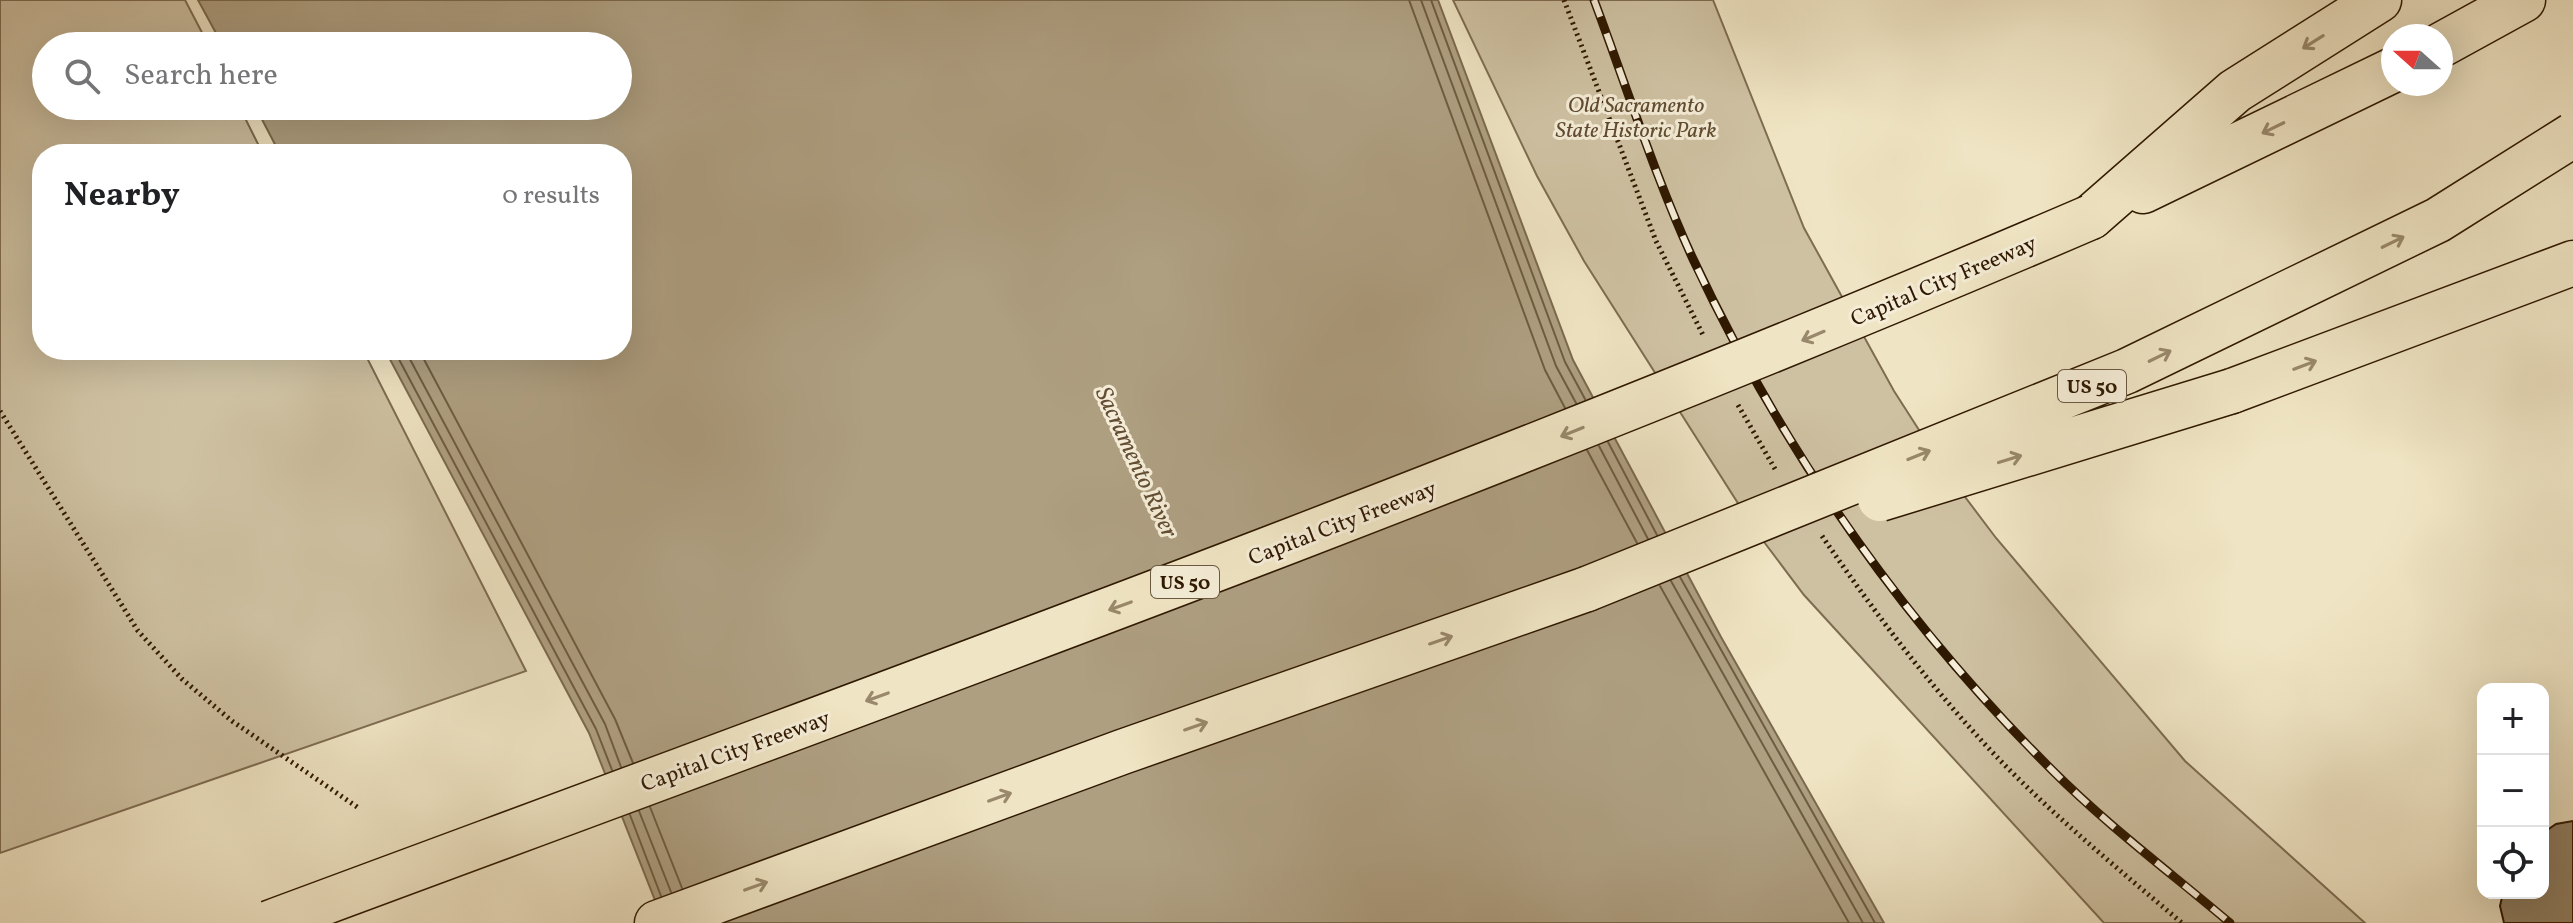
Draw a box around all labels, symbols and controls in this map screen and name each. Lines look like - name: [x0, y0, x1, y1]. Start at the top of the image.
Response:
- north arrow: [2381, 24, 2453, 96]
- search box: [32, 32, 632, 120]
- one-way arrow: [2302, 35, 2325, 51]
- icon: search: [60, 54, 104, 98]
- text: Search here: [124, 55, 278, 97]
- park label: Old Sacramento State Historic Park: [1556, 91, 1716, 147]
- one-way arrow: [2261, 121, 2285, 136]
- text: Nearby: [64, 173, 180, 220]
- text: 0 results: [502, 178, 600, 214]
- street label: Capital City Freeway: [1846, 229, 2042, 336]
- one-way arrow: [2381, 234, 2405, 249]
- one-way arrow: [1802, 330, 1826, 345]
- one-way arrow: [2147, 347, 2171, 363]
- one-way arrow: [2292, 357, 2317, 371]
- road number: US 50: [2058, 370, 2126, 402]
- water label: Sacramento River: [1085, 382, 1185, 545]
- one-way arrow: [1560, 426, 1585, 440]
- one-way arrow: [1906, 447, 1931, 461]
- one-way arrow: [1996, 451, 2022, 466]
- street label: Capital City Freeway: [1244, 474, 1442, 575]
- road number: US 50: [1151, 566, 1219, 598]
- one-way arrow: [1108, 600, 1133, 615]
- one-way arrow: [1428, 632, 1453, 646]
- map controls: [2477, 683, 2549, 899]
- button: +: [2477, 683, 2549, 755]
- one-way arrow: [865, 691, 889, 705]
- street label: Capital City Freeway: [637, 704, 835, 801]
- one-way arrow: [1183, 717, 1208, 732]
- button: −: [2477, 755, 2549, 827]
- one-way arrow: [987, 788, 1012, 803]
- button: locate: [2477, 827, 2549, 899]
- one-way arrow: [743, 878, 768, 893]

